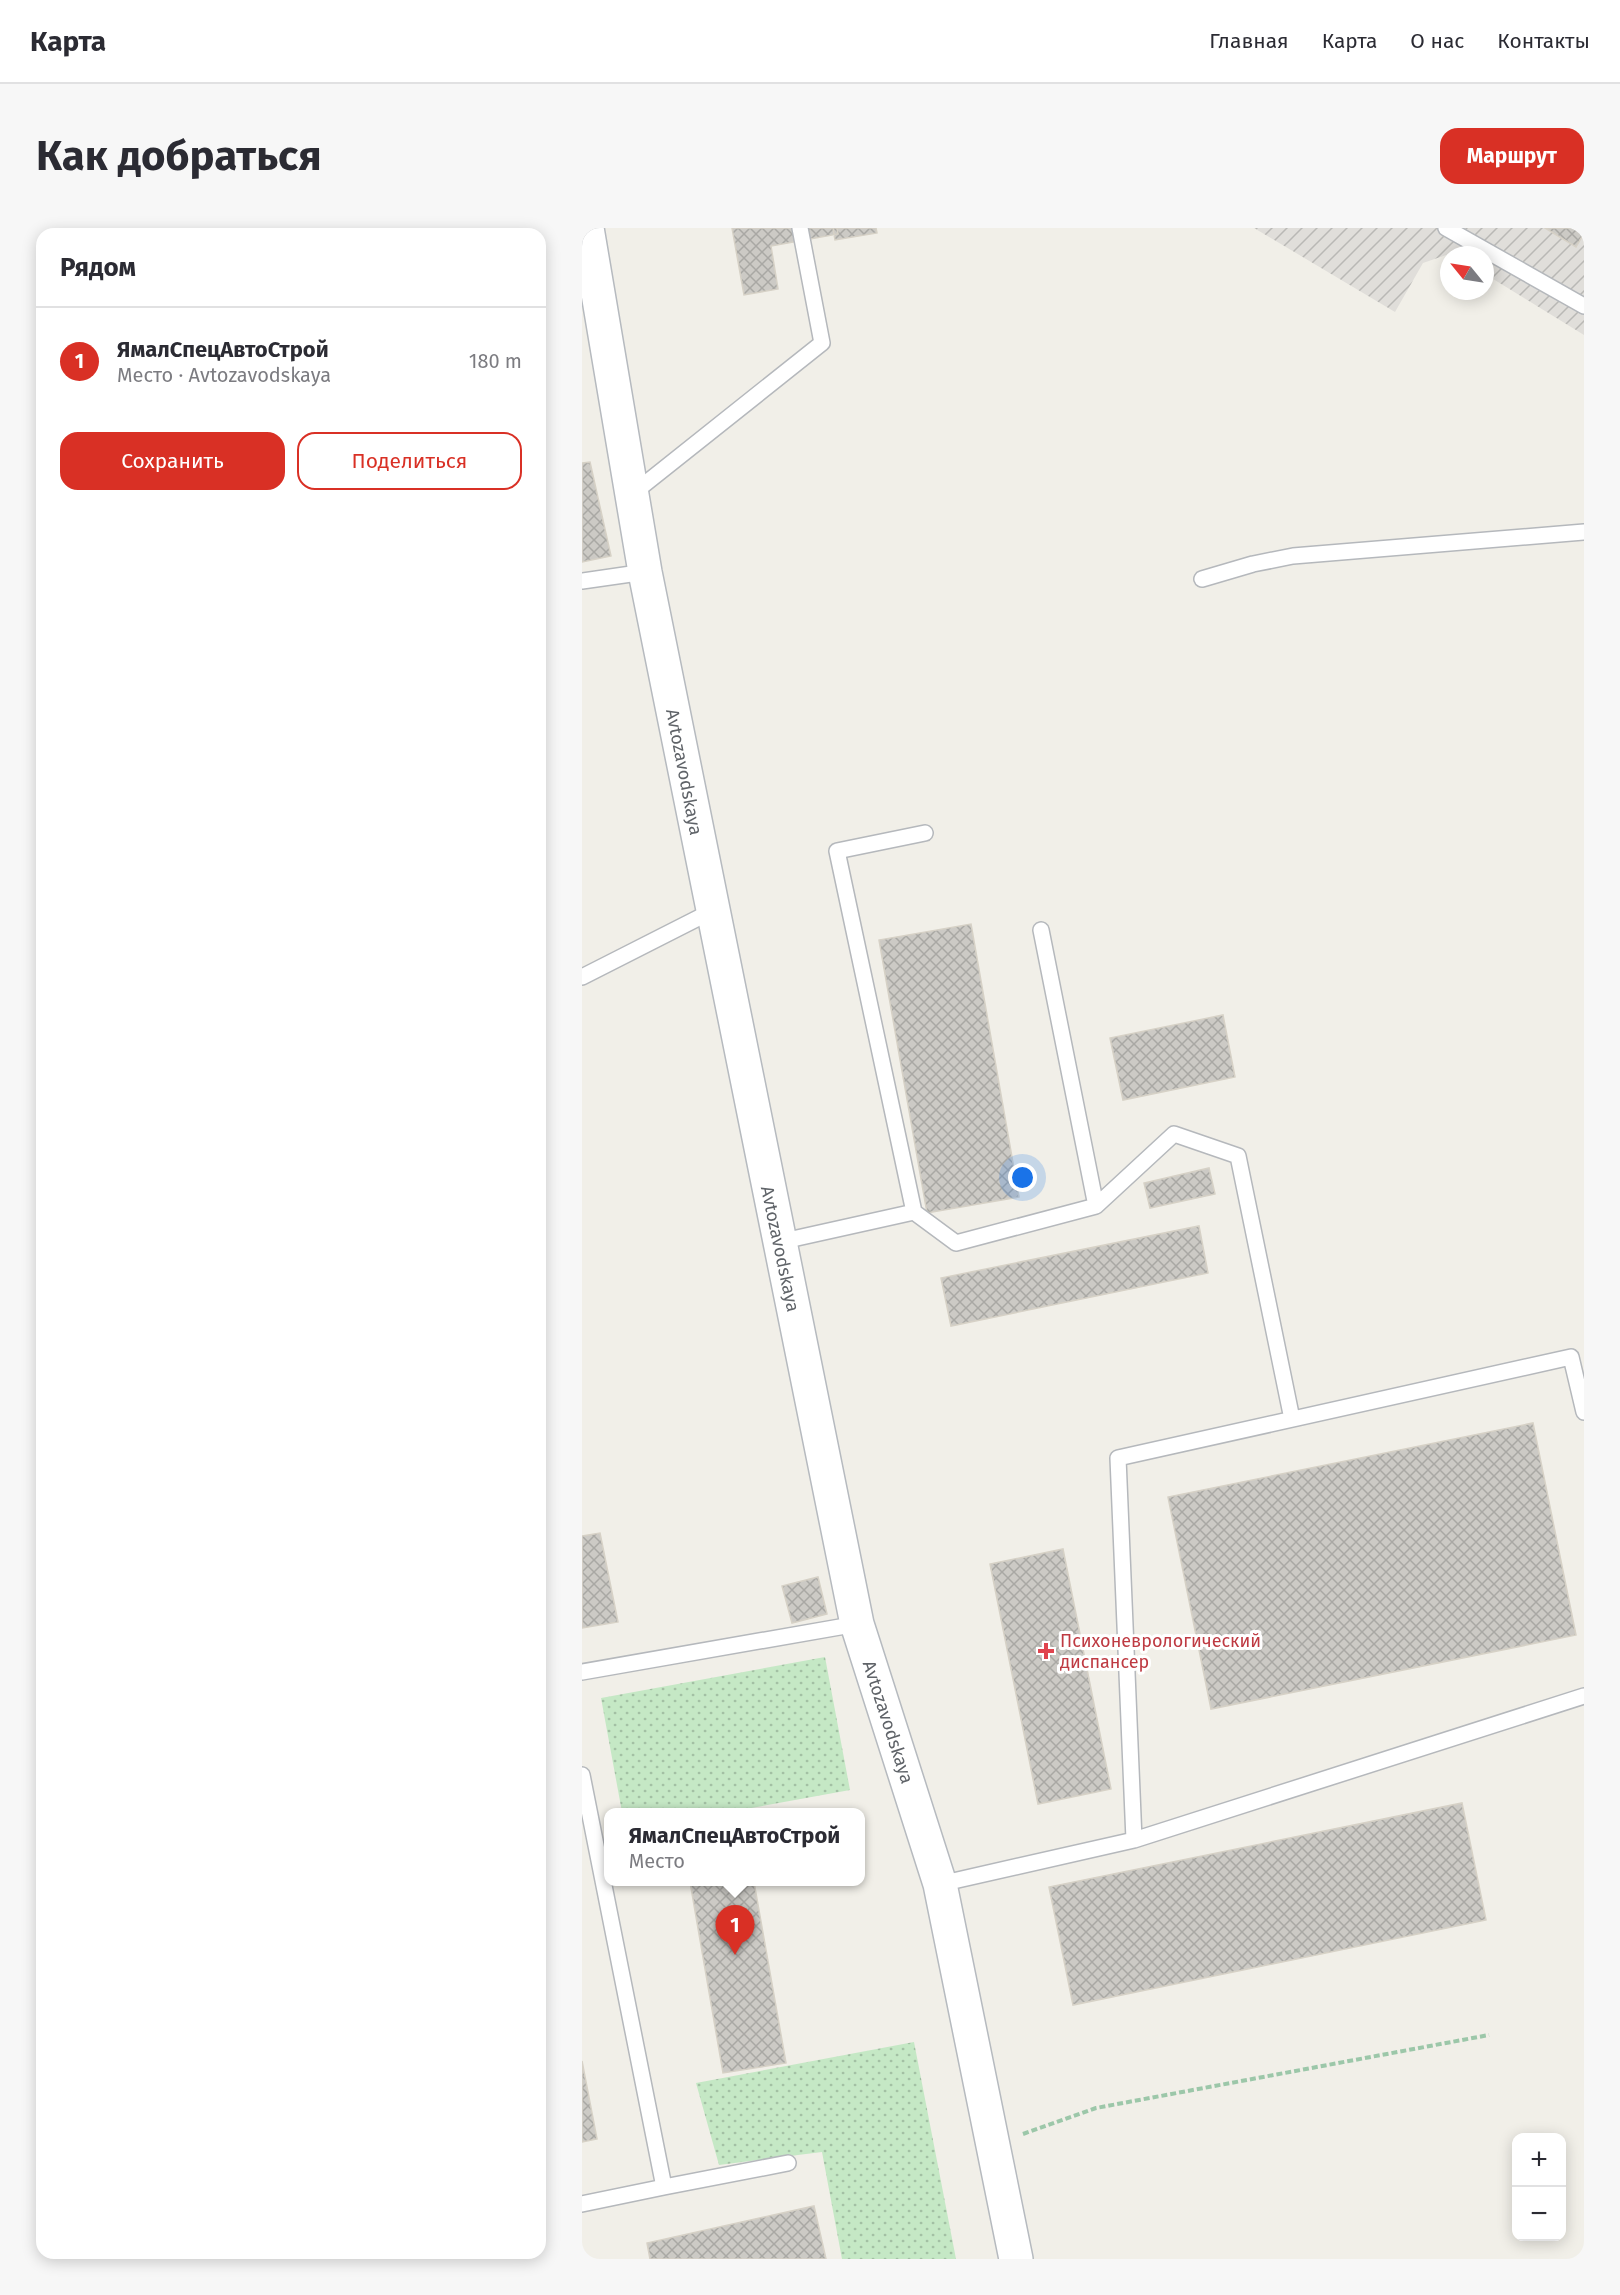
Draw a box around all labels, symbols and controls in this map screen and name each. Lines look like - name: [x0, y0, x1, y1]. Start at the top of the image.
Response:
- text: Карта: [30, 25, 106, 58]
- text: Главная: [1209, 28, 1289, 54]
- text: Карта: [1322, 28, 1377, 54]
- text: О нас: [1410, 28, 1464, 54]
- text: Контакты: [1497, 28, 1590, 54]
- button: Маршрут: [1440, 128, 1584, 184]
- text: Как добраться: [36, 131, 322, 181]
- north arrow: [1440, 246, 1494, 300]
- text: Рядом: [60, 252, 136, 283]
- text: ЯмалСпецАвтоСтрой: [117, 336, 329, 363]
- text: 1: [75, 349, 84, 373]
- text: 180 m: [469, 349, 522, 373]
- text: Место · Avtozavodskaya: [117, 363, 331, 387]
- button: Сохранить: [60, 432, 285, 490]
- button: Поделиться: [297, 432, 522, 490]
- street label: Avtozavodskaya: [661, 707, 707, 837]
- your location: [1008, 1163, 1037, 1192]
- street label: Avtozavodskaya: [756, 1184, 804, 1314]
- place label: Психоневрологический диспансер: [1060, 1630, 1261, 1673]
- marker: Психоневрологический диспансер: [1037, 1642, 1055, 1660]
- street label: Avtozavodskaya: [858, 1658, 918, 1786]
- popup: [604, 1808, 865, 1886]
- text: ЯмалСпецАвтоСтрой: [629, 1822, 840, 1849]
- text: Место: [629, 1849, 685, 1873]
- pin: 1: [716, 1906, 754, 1955]
- map controls: [1512, 2133, 1566, 2241]
- button: +: [1512, 2133, 1566, 2187]
- button: −: [1512, 2187, 1566, 2241]

